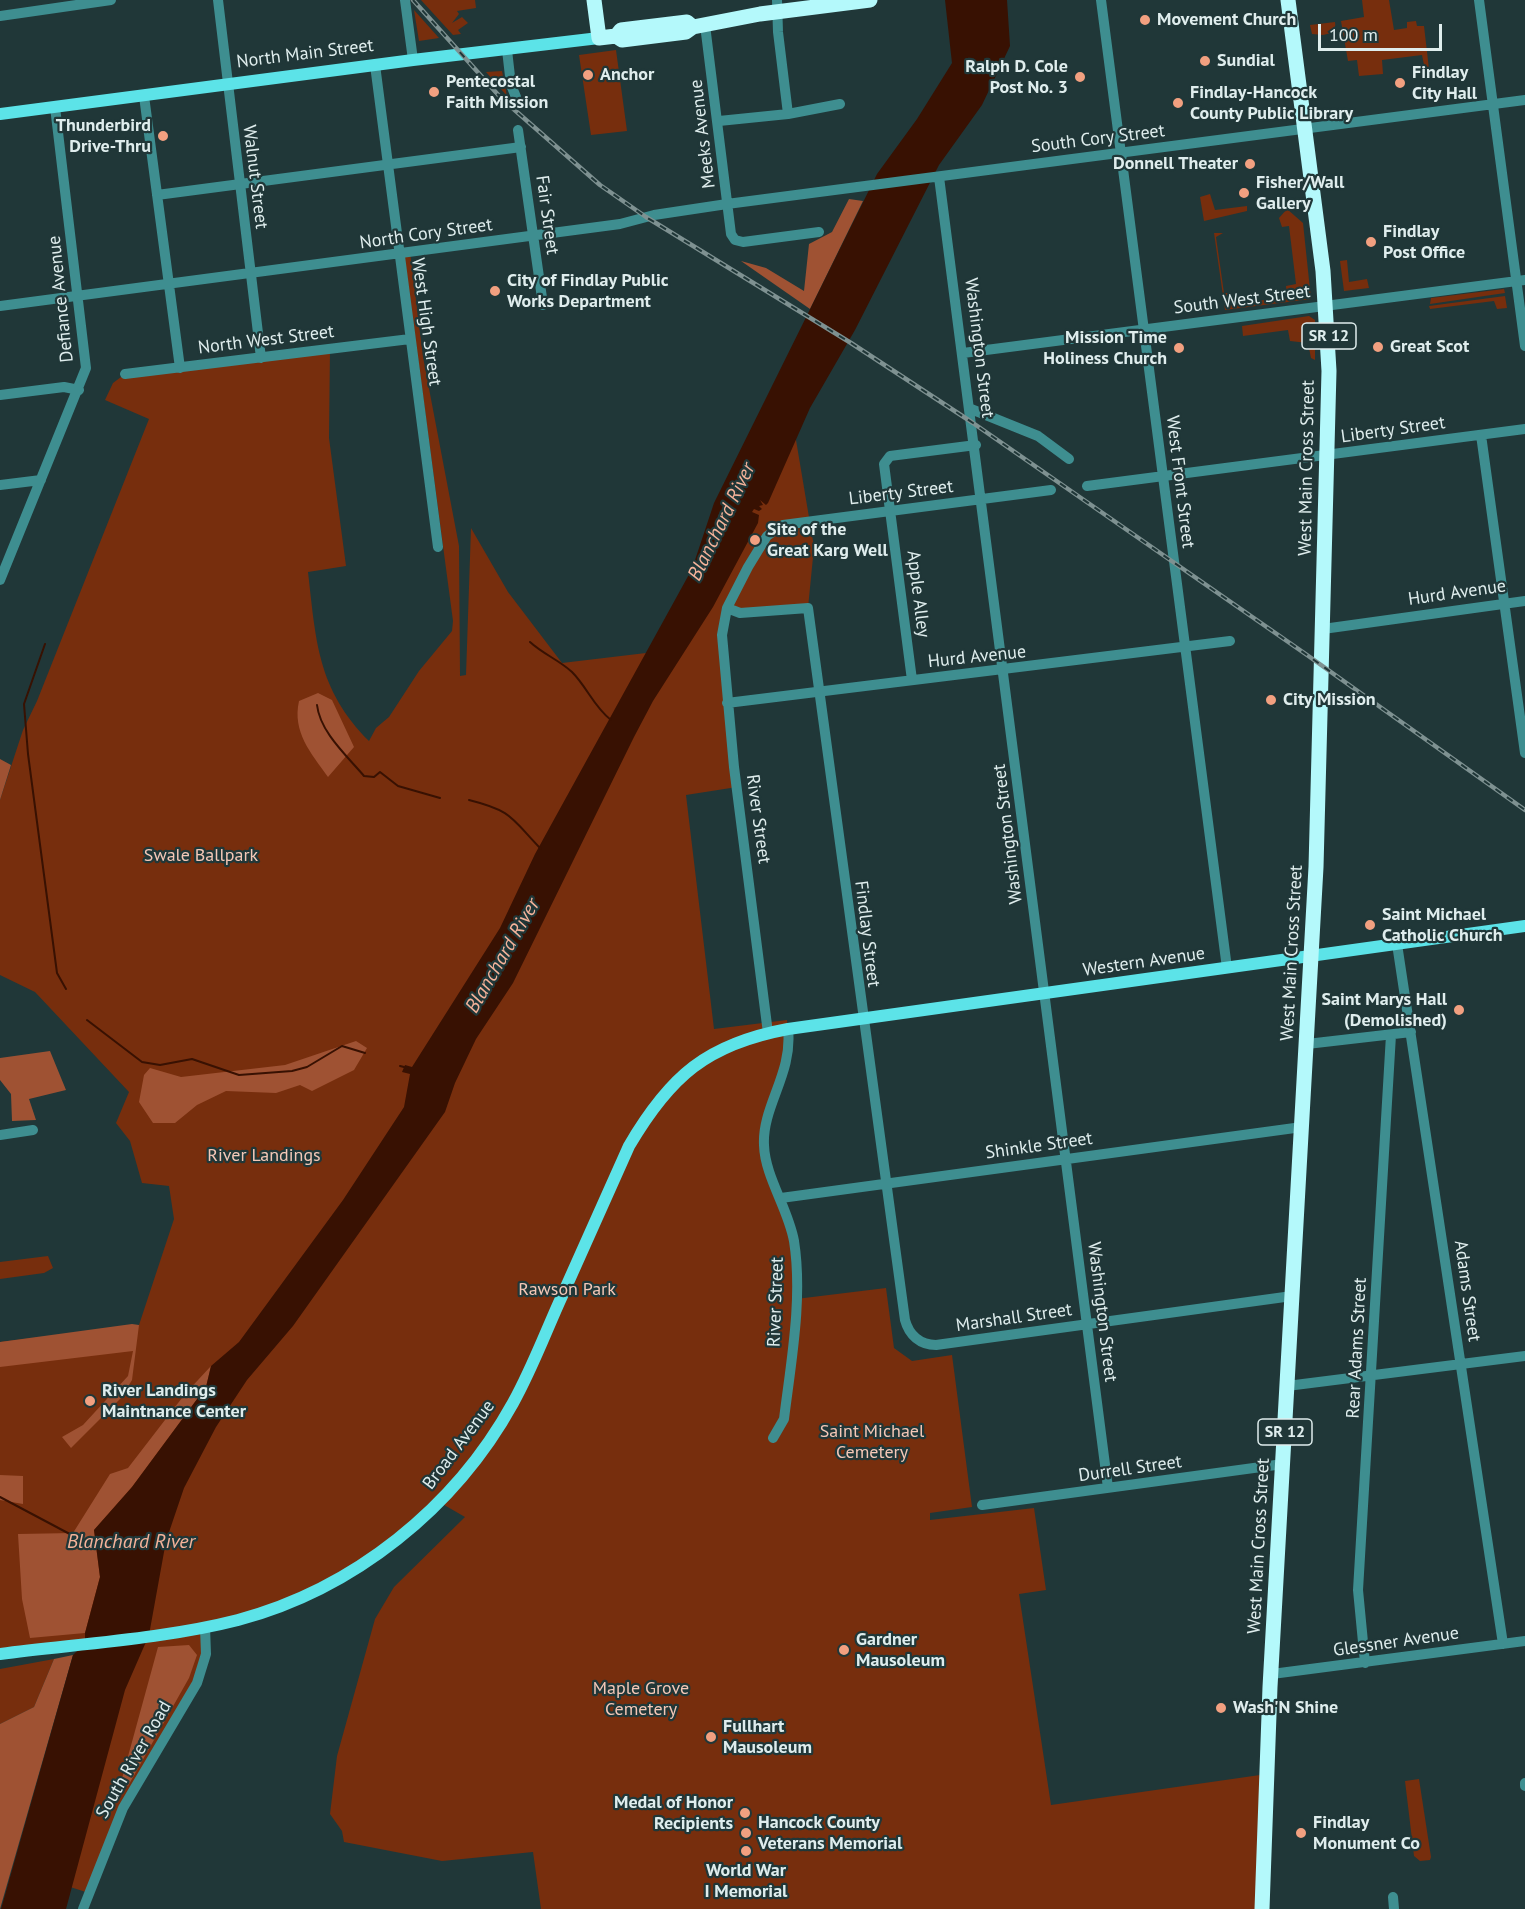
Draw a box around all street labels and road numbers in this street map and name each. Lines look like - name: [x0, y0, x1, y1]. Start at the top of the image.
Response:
- street label: North Main Street: [235, 35, 375, 73]
- street label: Meeks Avenue: [686, 78, 720, 190]
- street label: South Cory Street: [1030, 120, 1166, 158]
- street label: Walnut Street: [238, 124, 272, 230]
- street label: Fair Street: [531, 174, 563, 256]
- street label: North Cory Street: [358, 214, 494, 254]
- street label: Defiance Avenue: [44, 235, 78, 363]
- street label: West High Street: [406, 257, 446, 387]
- street label: Washington Street: [960, 277, 998, 419]
- street label: South West Street: [1172, 281, 1312, 319]
- street label: North West Street: [197, 321, 335, 359]
- road number: SR 12: [1302, 323, 1356, 349]
- street label: West Main Cross Street: [1295, 380, 1319, 556]
- street label: Liberty Street: [1340, 412, 1446, 448]
- street label: West Front Street: [1161, 414, 1199, 550]
- street label: Liberty Street: [848, 476, 954, 510]
- street label: Apple Alley: [902, 549, 934, 639]
- street label: Hurd Avenue: [1407, 575, 1507, 611]
- street label: Hurd Avenue: [927, 641, 1027, 673]
- street label: Washington Street: [989, 763, 1027, 905]
- street label: River Street: [741, 773, 775, 865]
- street label: West Main Cross Street: [1277, 865, 1307, 1041]
- street label: Findlay Street: [850, 880, 884, 988]
- street label: Western Avenue: [1082, 943, 1206, 981]
- street label: Shinkle Street: [984, 1128, 1094, 1164]
- street label: Adams Street: [1449, 1239, 1485, 1343]
- street label: Washington Street: [1083, 1241, 1121, 1383]
- street label: River Street: [764, 1257, 788, 1347]
- street label: Rear Adams Street: [1343, 1277, 1371, 1419]
- street label: Marshall Street: [955, 1299, 1073, 1337]
- street label: Broad Avenue: [419, 1396, 499, 1494]
- road number: SR 12: [1258, 1419, 1312, 1445]
- street label: Durrell Street: [1077, 1451, 1183, 1487]
- street label: West Main Cross Street: [1244, 1458, 1274, 1634]
- street label: Glessner Avenue: [1332, 1622, 1460, 1662]
- street label: South River Road: [92, 1698, 176, 1822]

